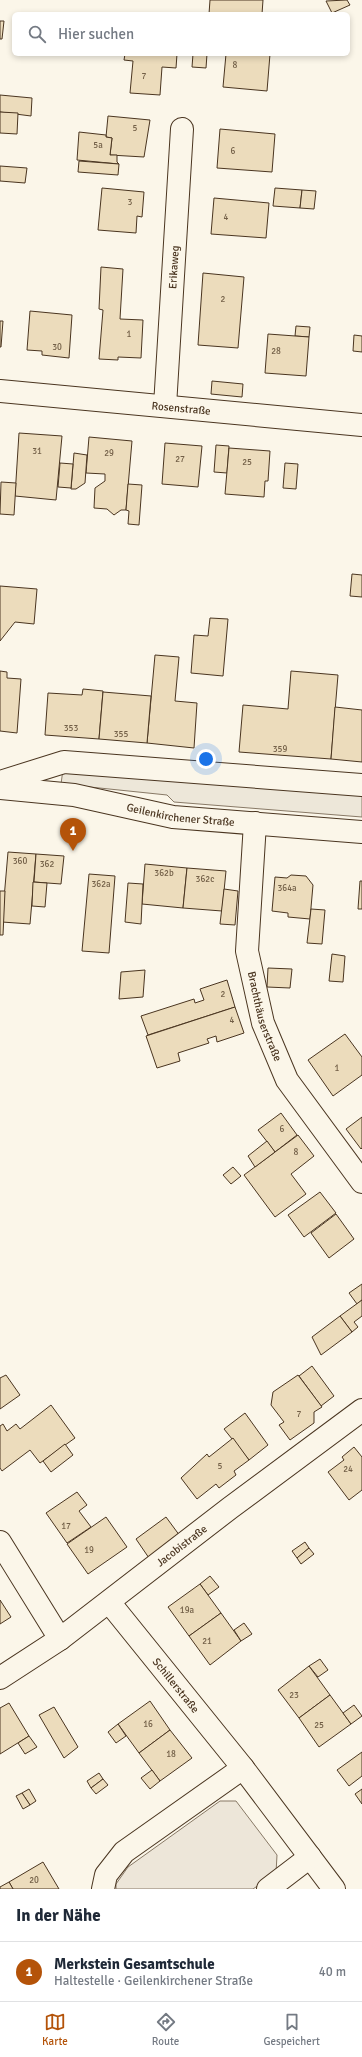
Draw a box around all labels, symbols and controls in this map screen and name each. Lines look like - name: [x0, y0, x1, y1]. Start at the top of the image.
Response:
- search box: [12, 12, 350, 56]
- icon: search: [26, 23, 48, 45]
- text: Hier suchen: [58, 25, 134, 43]
- house number: 8: [233, 60, 238, 71]
- house number: 7: [142, 71, 147, 82]
- house number: 5: [133, 123, 138, 134]
- house number: 5a: [93, 140, 103, 151]
- house number: 6: [231, 146, 236, 157]
- house number: 3: [128, 197, 133, 208]
- house number: 4: [224, 212, 229, 223]
- street label: Erikaweg: [166, 245, 182, 289]
- house number: 2: [221, 294, 226, 305]
- house number: 1: [127, 329, 132, 340]
- house number: 30: [52, 342, 62, 353]
- house number: 28: [271, 346, 281, 357]
- street label: Rosenstraße: [151, 399, 211, 418]
- house number: 31: [32, 446, 42, 457]
- house number: 29: [104, 448, 114, 459]
- house number: 27: [175, 454, 185, 465]
- house number: 25: [242, 457, 252, 468]
- house number: 353: [64, 723, 78, 734]
- house number: 355: [114, 729, 128, 740]
- house number: 359: [273, 744, 287, 755]
- your location: [196, 749, 216, 769]
- street label: Geilenkirchener Straße: [125, 801, 235, 829]
- pin: 1: [60, 818, 86, 851]
- house number: 360: [13, 856, 27, 867]
- house number: 362: [40, 859, 54, 870]
- house number: 362b: [154, 868, 174, 879]
- house number: 362c: [196, 874, 214, 885]
- house number: 362a: [91, 879, 111, 890]
- house number: 364a: [277, 883, 297, 894]
- street label: Brachthäuserstraße: [245, 970, 284, 1063]
- house number: 2: [221, 989, 226, 1000]
- house number: 4: [230, 1015, 235, 1026]
- house number: 1: [335, 1063, 340, 1074]
- house number: 6: [280, 1124, 285, 1135]
- house number: 8: [294, 1147, 299, 1158]
- house number: 7: [297, 1409, 302, 1420]
- house number: 5: [218, 1461, 223, 1472]
- house number: 24: [343, 1464, 353, 1475]
- house number: 17: [61, 1521, 71, 1532]
- street label: Jacobistraße: [154, 1522, 210, 1569]
- house number: 19: [84, 1545, 94, 1556]
- house number: 19a: [180, 1605, 195, 1616]
- house number: 21: [202, 1636, 212, 1647]
- street label: Schillerstraße: [150, 1656, 202, 1716]
- house number: 23: [289, 1690, 299, 1701]
- house number: 16: [143, 1719, 153, 1730]
- house number: 25: [314, 1720, 324, 1731]
- house number: 18: [166, 1749, 176, 1760]
- house number: 20: [29, 1875, 39, 1886]
- text: In der Nähe: [16, 1905, 101, 1926]
- text: Merkstein Gesamtschule: [54, 1955, 215, 1973]
- text: 1: [25, 1964, 33, 1980]
- text: 40 m: [319, 1964, 346, 1980]
- text: Haltestelle · Geilenkirchener Straße: [54, 1973, 253, 1989]
- tab: Karte: [42, 2011, 68, 2048]
- tab: Route: [152, 2011, 179, 2048]
- tab: Gespeichert: [263, 2011, 320, 2048]

